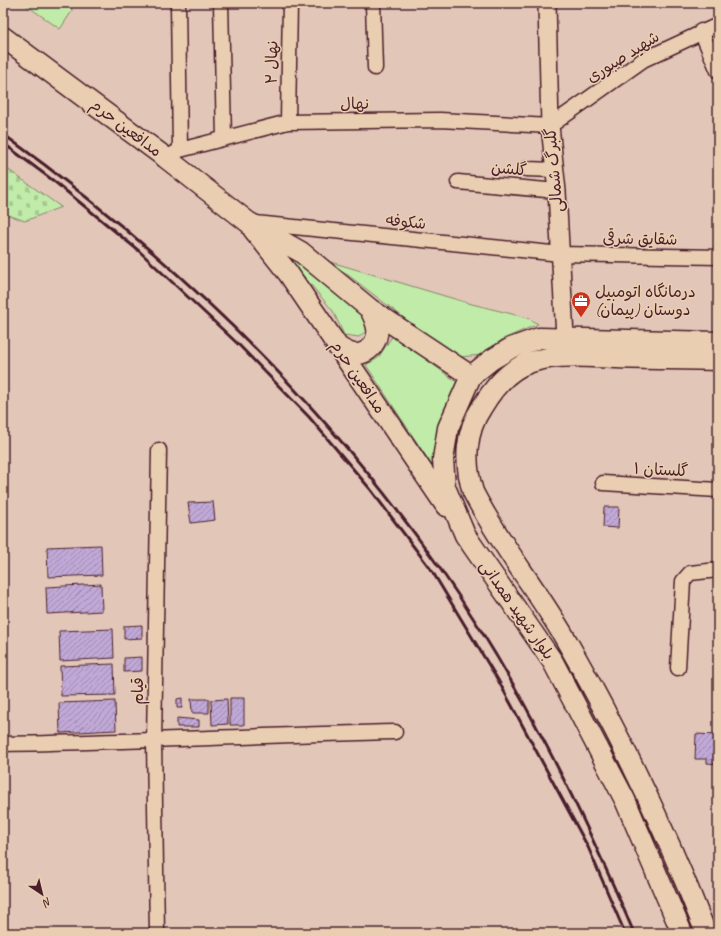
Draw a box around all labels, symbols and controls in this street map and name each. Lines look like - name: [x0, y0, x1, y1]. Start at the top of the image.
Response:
- street label: شهید صبوری: [583, 27, 663, 87]
- street label: نهال ۲: [262, 40, 282, 84]
- street label: نهال: [340, 94, 370, 114]
- street label: مدافعین حرم: [85, 95, 166, 163]
- street label: گلبرگ شمالی: [540, 127, 568, 213]
- street label: گلشن: [490, 157, 528, 181]
- street label: شکوفه: [385, 210, 427, 234]
- street label: شقایق شرقی: [602, 227, 678, 250]
- place label: درمانگاه اتومبیل دوستان (پیمان): [595, 282, 696, 320]
- office icon: درمانگاه اتومبیل دوستان (پیمان): [570, 290, 592, 318]
- street label: مدافعین حرم: [324, 336, 390, 419]
- street label: گلستان ۱: [633, 459, 689, 481]
- street label: بلوار شهید همدانی: [475, 556, 559, 664]
- street label: قیام: [128, 677, 150, 705]
- north arrow: [22, 874, 62, 914]
- text: N: [39, 895, 55, 911]

